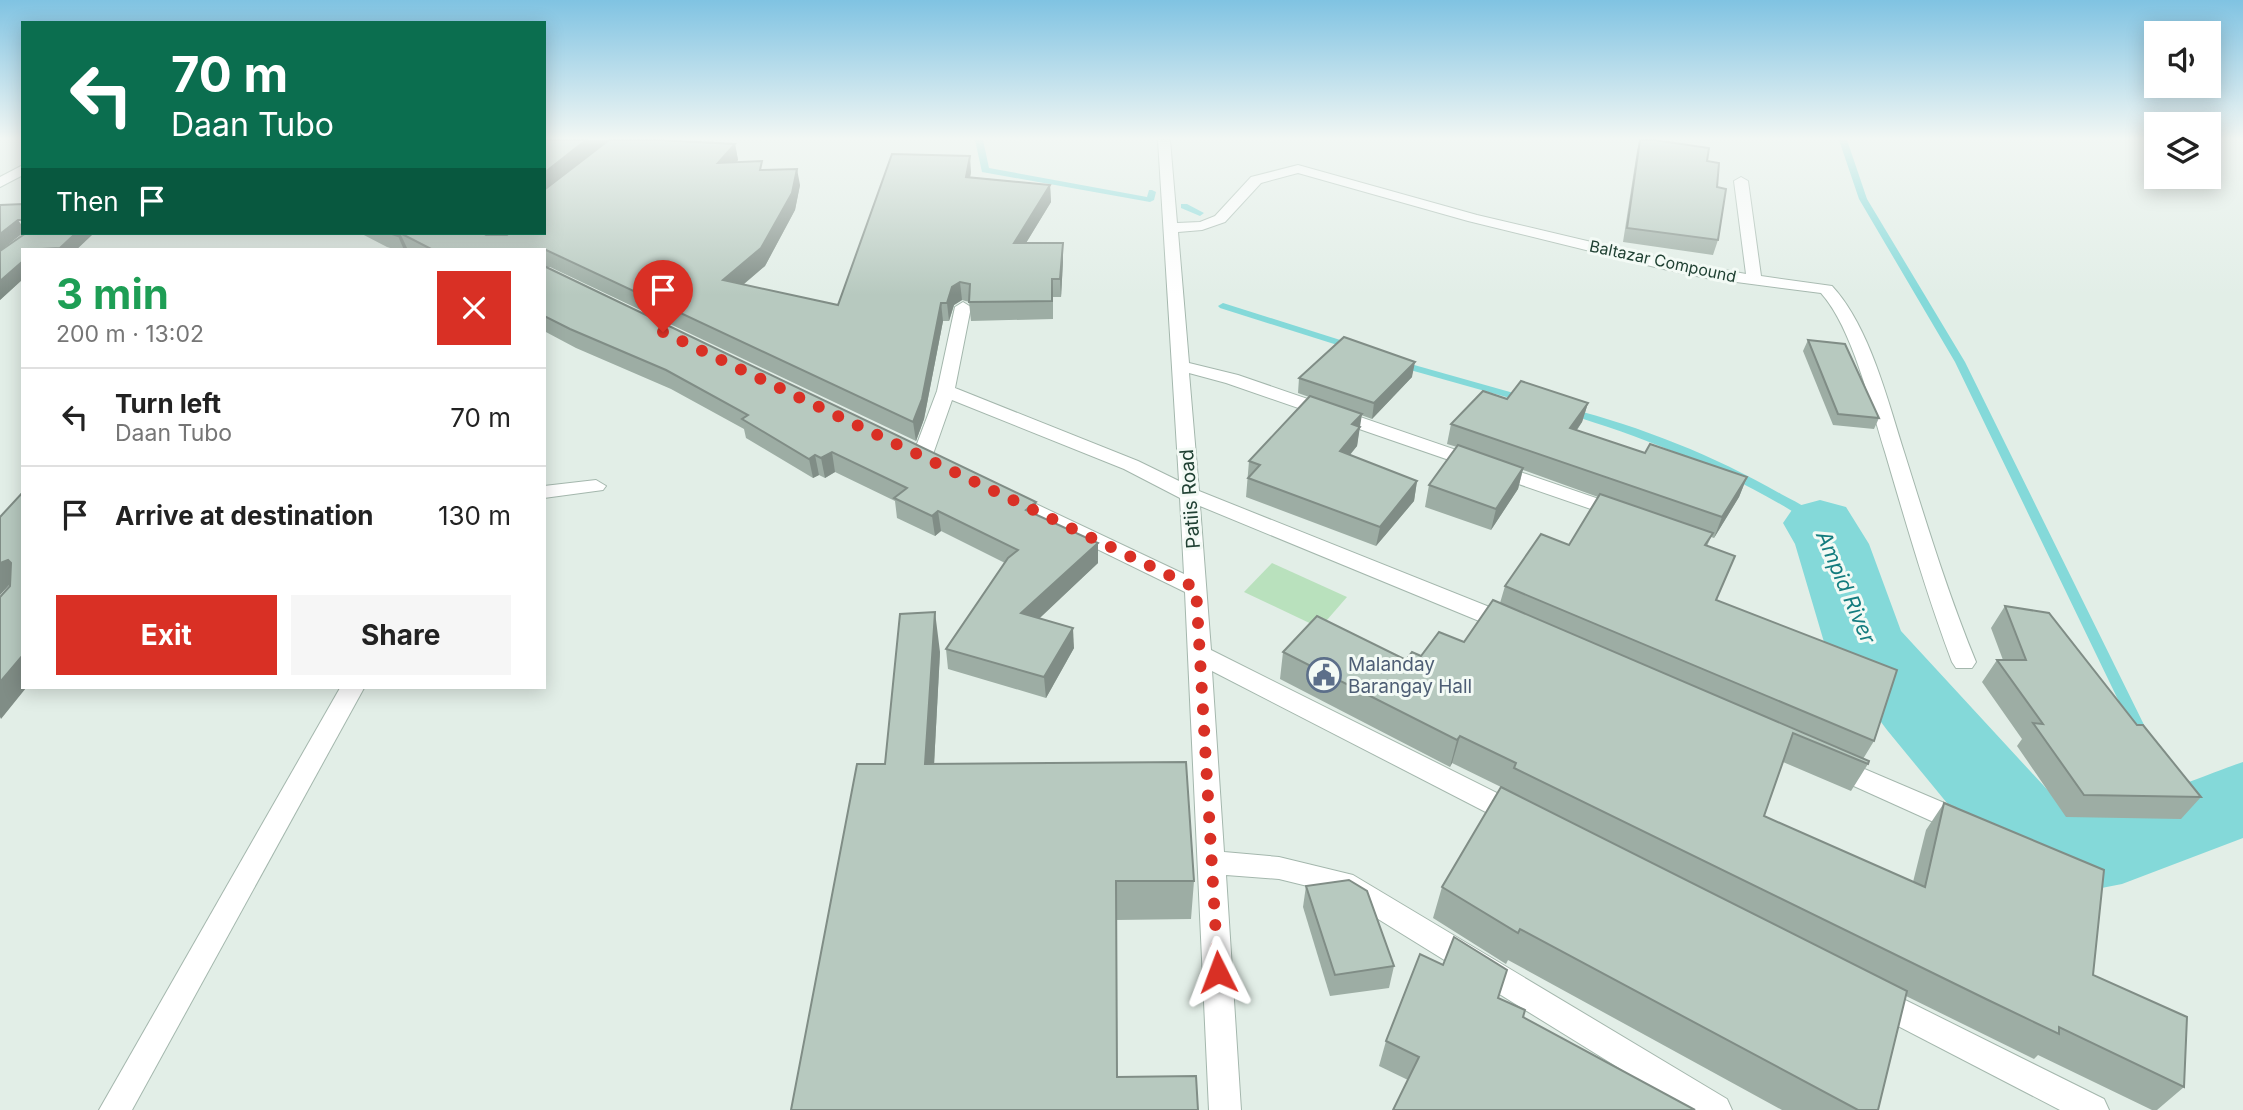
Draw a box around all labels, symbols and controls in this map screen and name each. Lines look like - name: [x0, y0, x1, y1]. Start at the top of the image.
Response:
- map controls: [2144, 21, 2221, 189]
- button: sound: [2144, 21, 2221, 98]
- text: 70 m: [171, 45, 288, 104]
- icon: left: [56, 49, 147, 140]
- text: Daan Tubo: [171, 105, 334, 144]
- button: layers: [2144, 112, 2221, 189]
- icon: arrive: [133, 182, 171, 220]
- text: Then: [56, 186, 119, 217]
- street label: Baltazar Compound: [1588, 236, 1738, 286]
- pin: [633, 260, 693, 332]
- text: 3 min: [56, 268, 169, 319]
- button: close: [437, 271, 511, 345]
- icon: arrive: [644, 271, 682, 309]
- text: 200 m · 13:02: [56, 320, 204, 348]
- text: Turn left: [115, 388, 221, 419]
- icon: left: [56, 398, 94, 436]
- text: 70 m: [450, 402, 511, 433]
- text: Daan Tubo: [115, 419, 232, 447]
- street label: Patiis Road: [1175, 449, 1205, 549]
- icon: arrive: [56, 496, 94, 534]
- text: Arrive at destination: [115, 500, 374, 531]
- text: 130 m: [438, 500, 511, 531]
- water label: Ampid River: [1811, 526, 1881, 648]
- button: Exit: [56, 595, 277, 675]
- button: Share: [291, 595, 511, 675]
- place label: Malanday Barangay Hall: [1348, 653, 1472, 698]
- public building icon: Malanday Barangay Hall: [1305, 656, 1343, 694]
- position arrow: [1181, 935, 1255, 1009]

